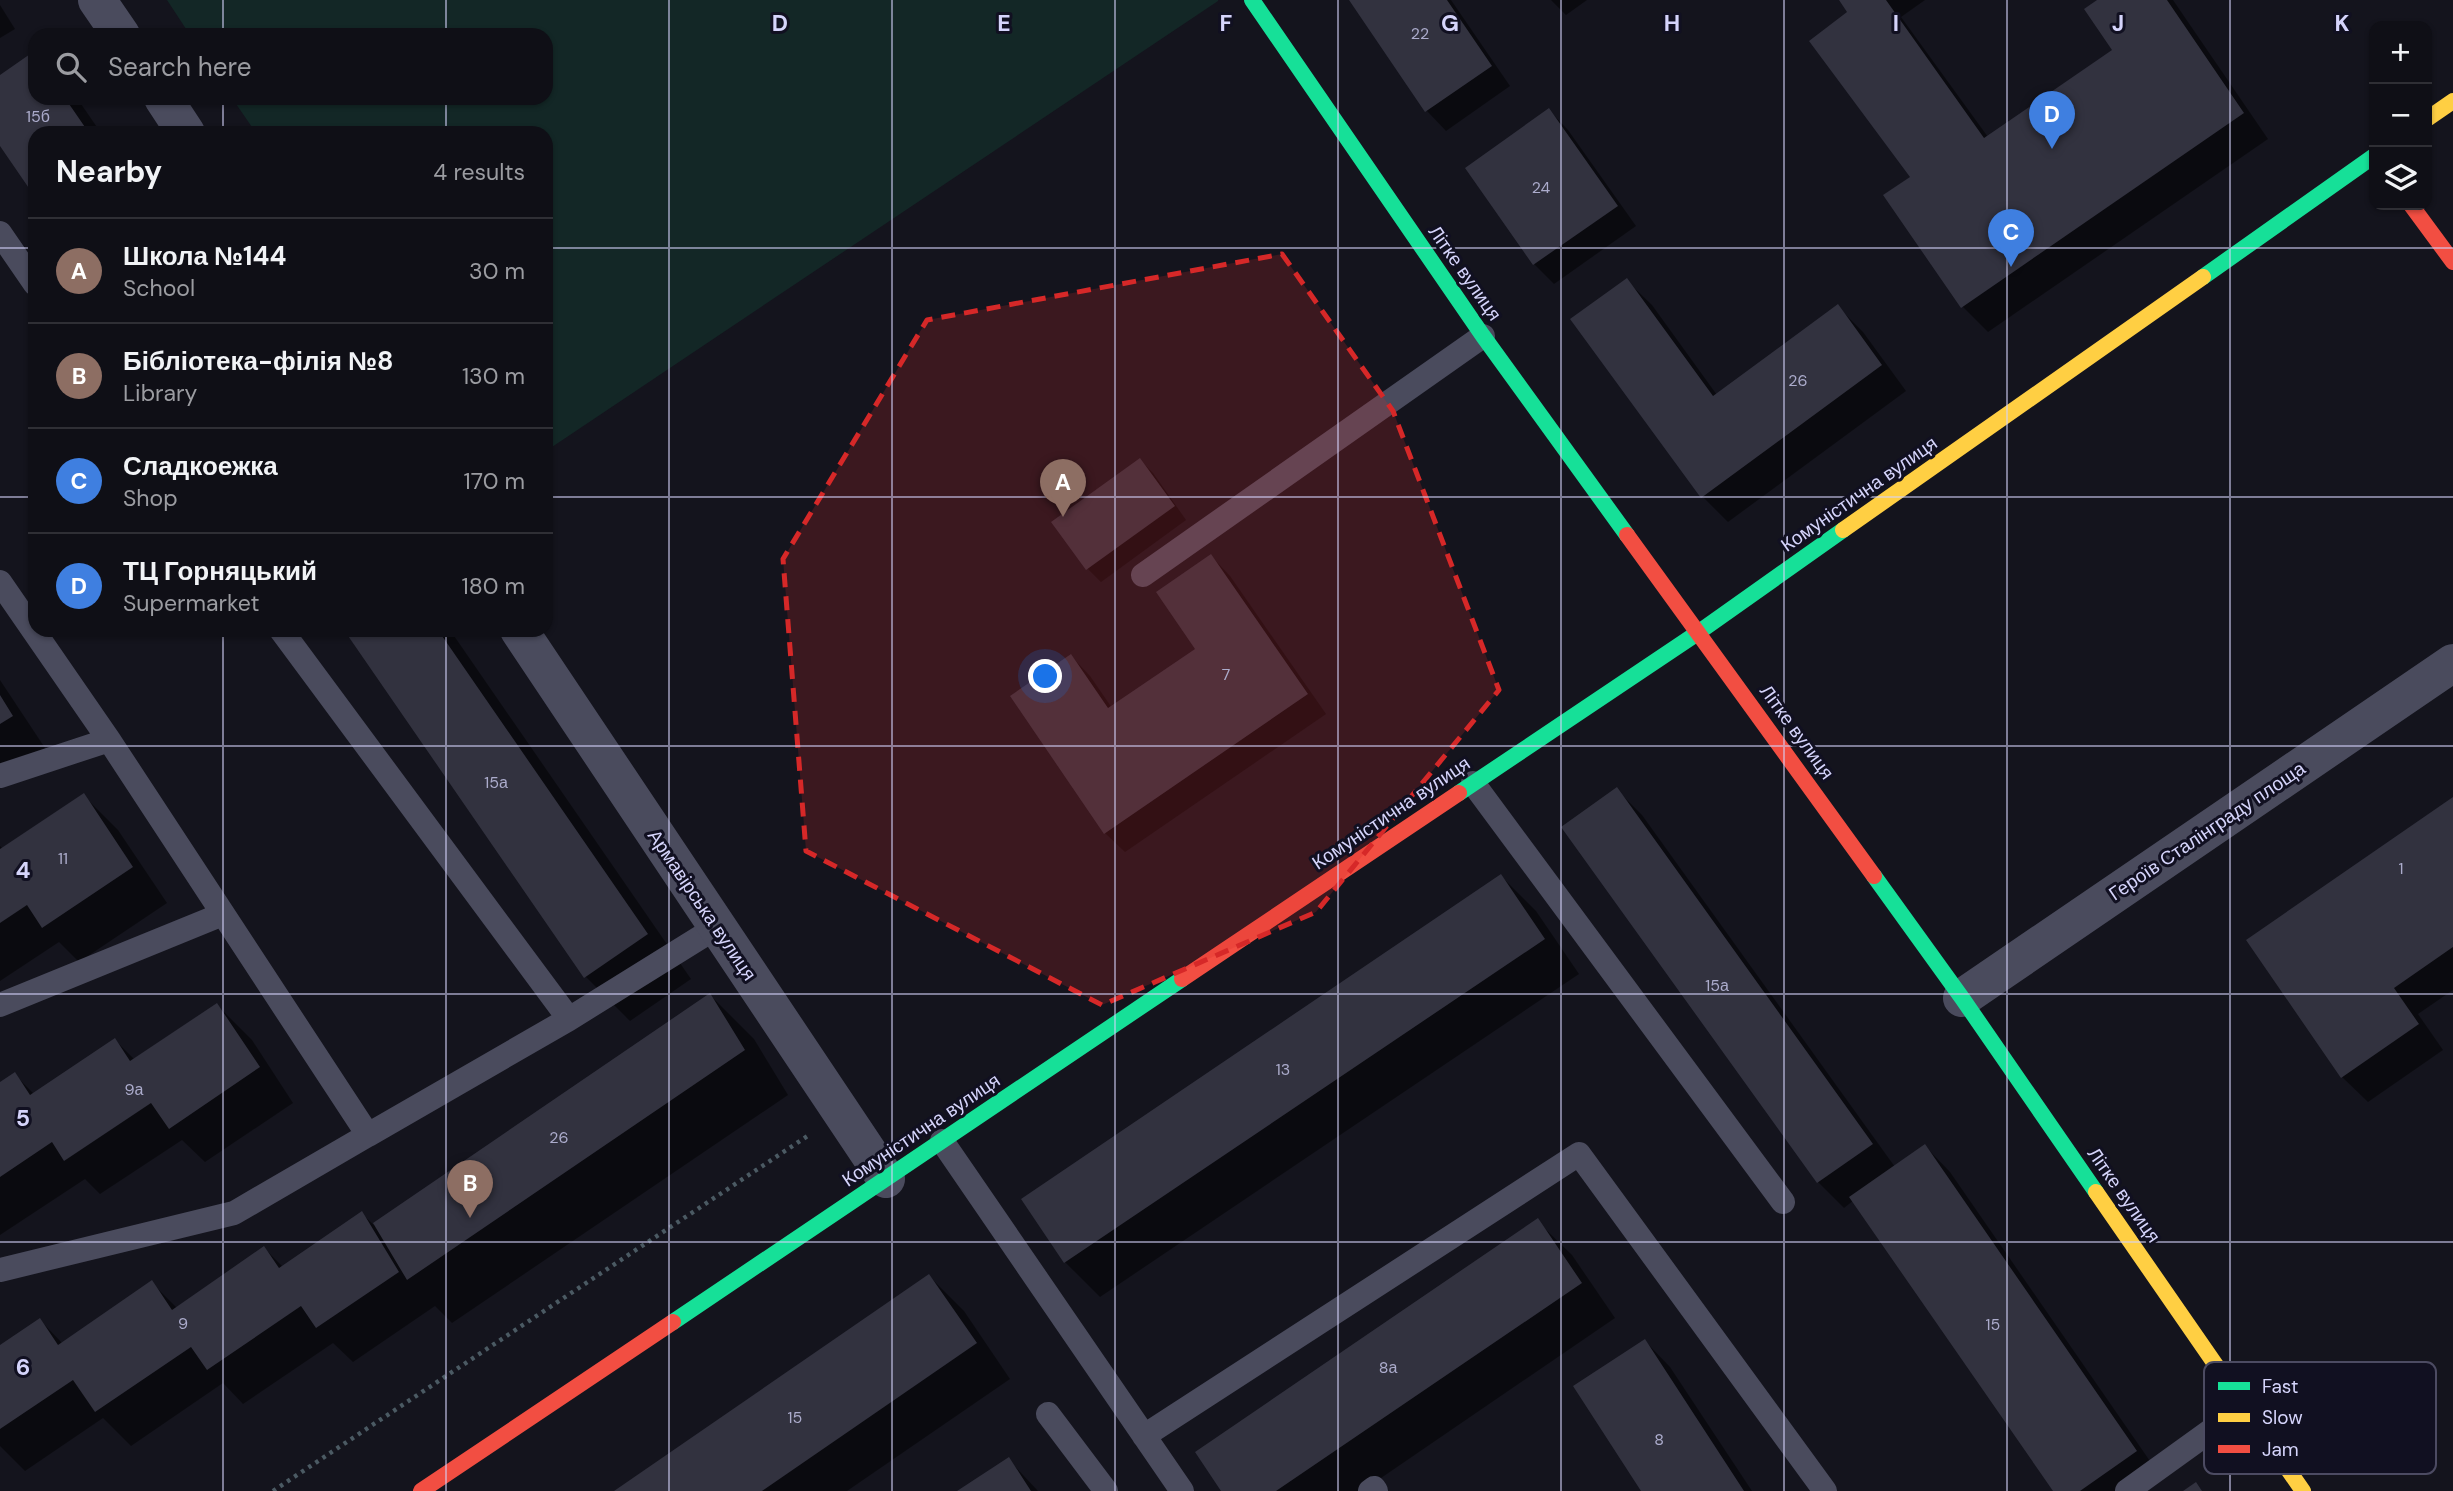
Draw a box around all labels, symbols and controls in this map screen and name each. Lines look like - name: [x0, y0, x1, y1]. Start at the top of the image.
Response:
- text: D: [772, 8, 788, 38]
- text: E: [997, 8, 1011, 38]
- text: F: [1220, 8, 1233, 38]
- text: G: [1441, 8, 1459, 38]
- text: H: [1664, 8, 1680, 38]
- text: I: [1893, 8, 1899, 38]
- text: J: [2112, 8, 2124, 38]
- text: K: [2334, 8, 2350, 38]
- map controls: [2369, 21, 2432, 210]
- button: +: [2369, 21, 2432, 84]
- house number: 22: [1411, 23, 1429, 44]
- search box: [28, 28, 553, 105]
- icon: search: [52, 48, 90, 86]
- text: Search here: [108, 50, 251, 84]
- button: −: [2369, 84, 2432, 147]
- pin: D: [2029, 91, 2075, 149]
- house number: 15б: [26, 106, 50, 127]
- button: layers: [2369, 147, 2432, 210]
- text: Nearby: [56, 152, 162, 191]
- text: 4 results: [433, 157, 525, 187]
- house number: 24: [1532, 177, 1551, 198]
- pin: C: [1988, 209, 2034, 267]
- street label: Літке вулиця: [1423, 220, 1507, 326]
- text: Школа №144: [123, 239, 286, 273]
- text: A: [71, 256, 87, 286]
- text: 30 m: [469, 256, 525, 286]
- text: School: [123, 273, 195, 303]
- text: Бібліотека-філія №8: [123, 344, 393, 378]
- text: B: [72, 361, 86, 391]
- text: 130 m: [462, 361, 525, 391]
- house number: 26: [1788, 370, 1808, 391]
- text: Library: [123, 378, 197, 408]
- street label: Комуністична вулиця: [1776, 431, 1942, 557]
- text: Сладкоежка: [123, 449, 278, 483]
- pin: A: [1040, 459, 1086, 517]
- text: C: [71, 466, 87, 496]
- text: 170 m: [464, 466, 525, 496]
- text: Shop: [123, 483, 178, 513]
- text: ТЦ Горняцький: [123, 554, 317, 588]
- text: D: [71, 571, 87, 601]
- text: 180 m: [461, 571, 525, 601]
- text: Supermarket: [123, 588, 259, 618]
- your location: [1028, 659, 1062, 693]
- house number: 7: [1222, 664, 1230, 685]
- street label: Літке вулиця: [1754, 680, 1840, 784]
- street label: Комуністична вулиця: [1307, 751, 1475, 875]
- street label: Героїв Сталінграду площа: [2104, 756, 2310, 906]
- house number: 15а: [484, 772, 508, 793]
- street label: Армавірська вулиця: [642, 825, 762, 985]
- house number: 11: [58, 848, 68, 869]
- text: 4: [16, 855, 31, 885]
- house number: 1: [2399, 858, 2404, 879]
- house number: 15а: [1705, 975, 1729, 996]
- house number: 13: [1276, 1059, 1290, 1080]
- street label: Комуністична вулиця: [837, 1068, 1005, 1192]
- house number: 9а: [125, 1079, 144, 1100]
- text: 5: [16, 1103, 30, 1133]
- house number: 26: [549, 1127, 569, 1148]
- street label: Літке вулиця: [2082, 1142, 2166, 1248]
- pin: B: [447, 1160, 493, 1218]
- house number: 9: [178, 1313, 188, 1334]
- house number: 15: [1986, 1314, 2000, 1335]
- text: 6: [16, 1352, 30, 1382]
- house number: 8а: [1379, 1357, 1397, 1378]
- legend: [2204, 1362, 2436, 1474]
- text: Fast: [2262, 1374, 2298, 1399]
- text: Slow: [2262, 1405, 2303, 1430]
- house number: 15: [788, 1407, 802, 1428]
- house number: 8: [1654, 1429, 1664, 1450]
- text: Jam: [2262, 1437, 2299, 1462]

